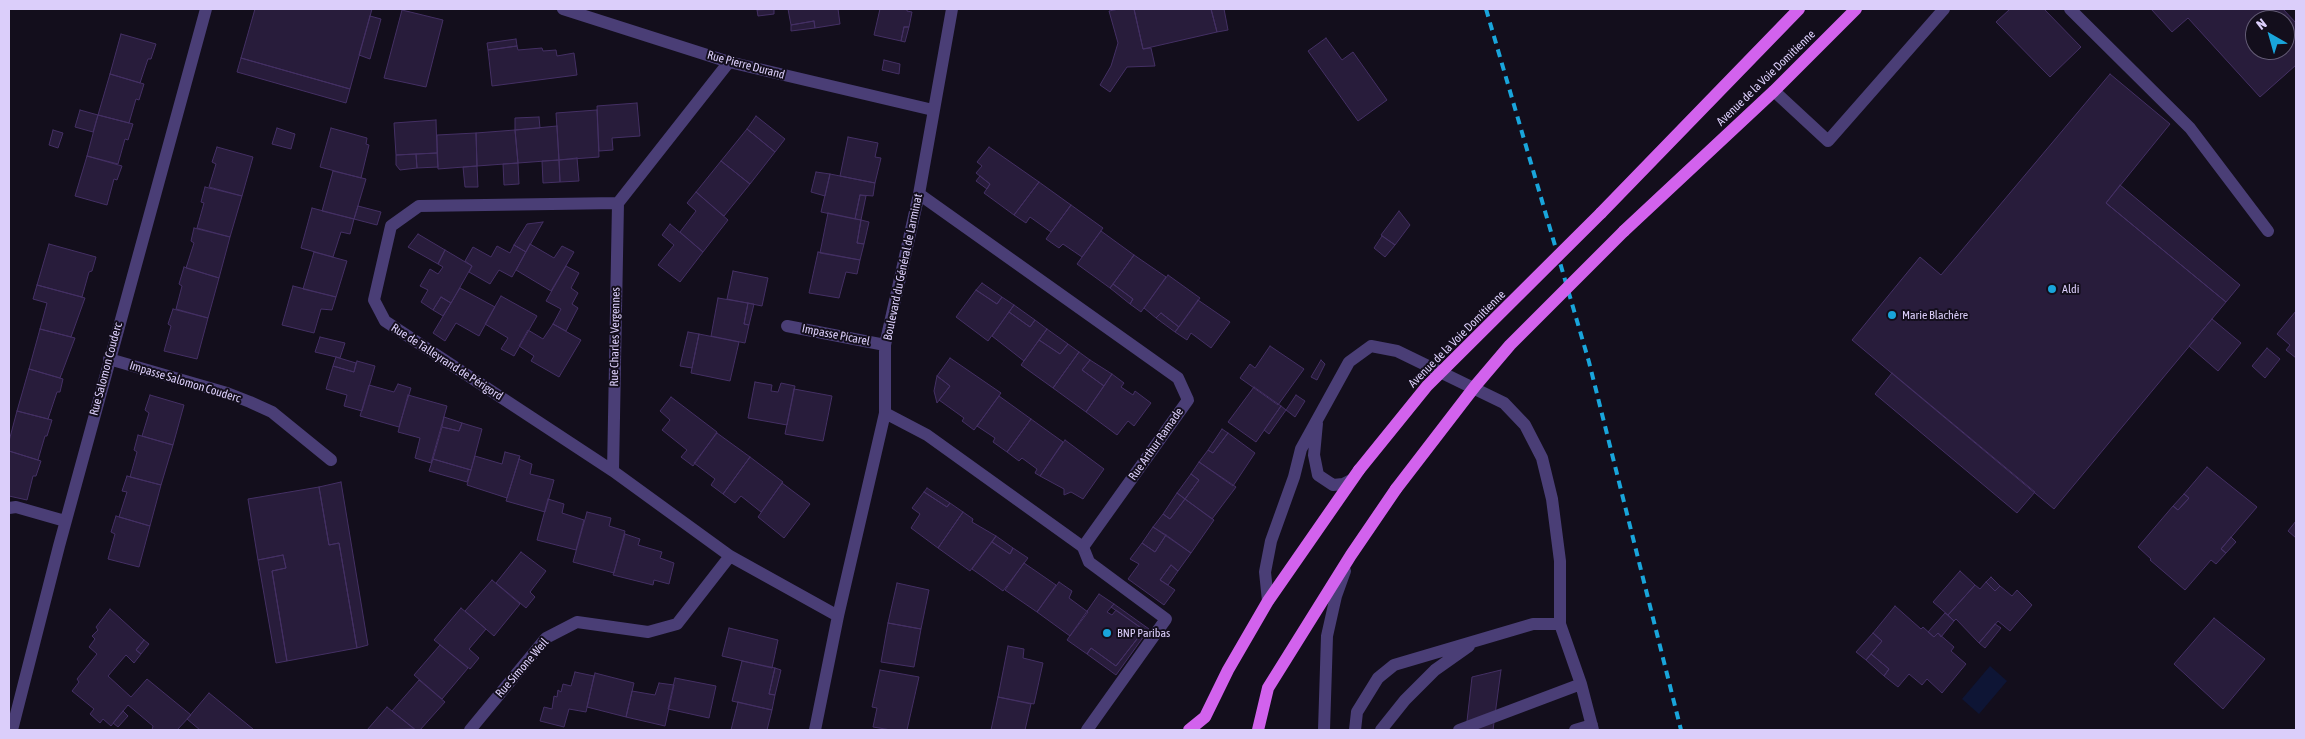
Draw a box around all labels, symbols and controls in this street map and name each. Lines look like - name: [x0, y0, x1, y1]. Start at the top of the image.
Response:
- north arrow: [2245, 10, 2295, 60]
- text: N: [2253, 15, 2270, 33]
- street label: Avenue de la Voie Domitienne: [1714, 27, 1818, 129]
- street label: Rue Pierre Durand: [706, 48, 786, 82]
- street label: Boulevard du Général de Larminat: [880, 192, 926, 342]
- place label: Aldi: [2062, 282, 2079, 296]
- marker: Aldi: [2046, 283, 2058, 295]
- street label: Rue Charles Vergennes: [607, 287, 623, 387]
- street label: Avenue de la Voie Domitienne: [1405, 287, 1509, 391]
- place label: Marie Blachère: [1902, 308, 1968, 322]
- marker: Marie Blachère: [1886, 309, 1898, 321]
- street label: Rue de Talleyrand de Périgord: [388, 320, 506, 404]
- street label: Rue Salomon Couderc: [87, 321, 125, 417]
- street label: Impasse Picarel: [801, 321, 871, 349]
- street label: Impasse Salomon Couderc: [128, 358, 242, 406]
- street label: Rue Arthur Ramade: [1126, 405, 1186, 483]
- place label: BNP Paribas: [1117, 626, 1170, 640]
- marker: BNP Paribas: [1101, 627, 1113, 639]
- street label: Rue Simone Weil: [492, 636, 552, 700]

